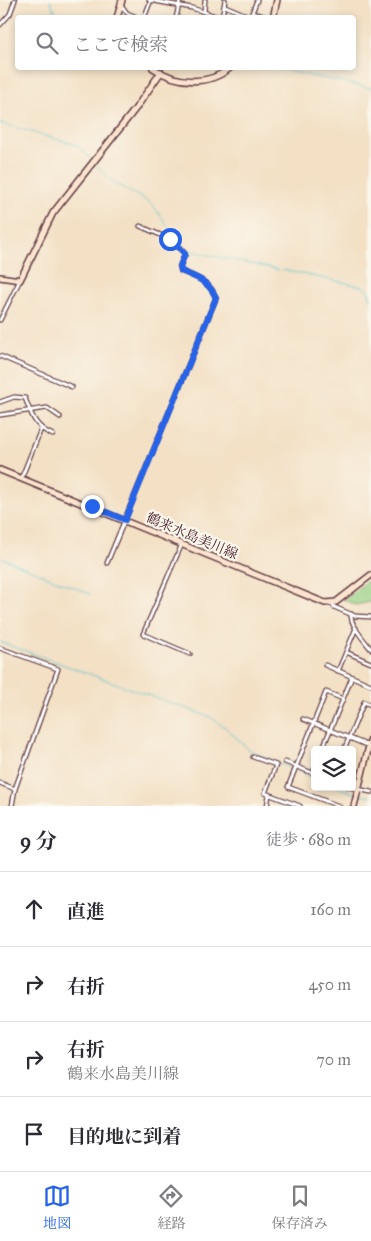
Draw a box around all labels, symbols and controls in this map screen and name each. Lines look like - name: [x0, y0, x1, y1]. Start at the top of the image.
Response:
- search box: [15, 15, 356, 70]
- icon: search: [33, 29, 61, 57]
- text: ここで検索: [73, 33, 168, 56]
- route start: [159, 228, 182, 251]
- route end: [81, 495, 104, 518]
- street label: 鶴来水島美川線: [144, 509, 240, 563]
- map controls: [311, 746, 356, 791]
- button: layers: [311, 746, 356, 791]
- text: 9 分: [20, 828, 57, 854]
- text: 徒歩 · 680 m: [266, 830, 351, 849]
- icon: ahead: [20, 895, 48, 923]
- text: 直進: [67, 900, 105, 923]
- text: 160 m: [310, 900, 351, 919]
- icon: right: [20, 970, 48, 998]
- text: 右折: [67, 975, 105, 998]
- text: 450 m: [308, 975, 351, 994]
- text: 右折: [67, 1038, 105, 1061]
- icon: right: [20, 1045, 48, 1073]
- text: 70 m: [316, 1050, 351, 1069]
- text: 鶴来水島美川線: [67, 1064, 179, 1083]
- icon: arrive: [20, 1120, 48, 1148]
- text: 目的地に到着: [67, 1125, 181, 1148]
- tab: 地図: [43, 1182, 71, 1232]
- tab: 経路: [157, 1182, 185, 1232]
- tab: 保存済み: [272, 1182, 328, 1232]

